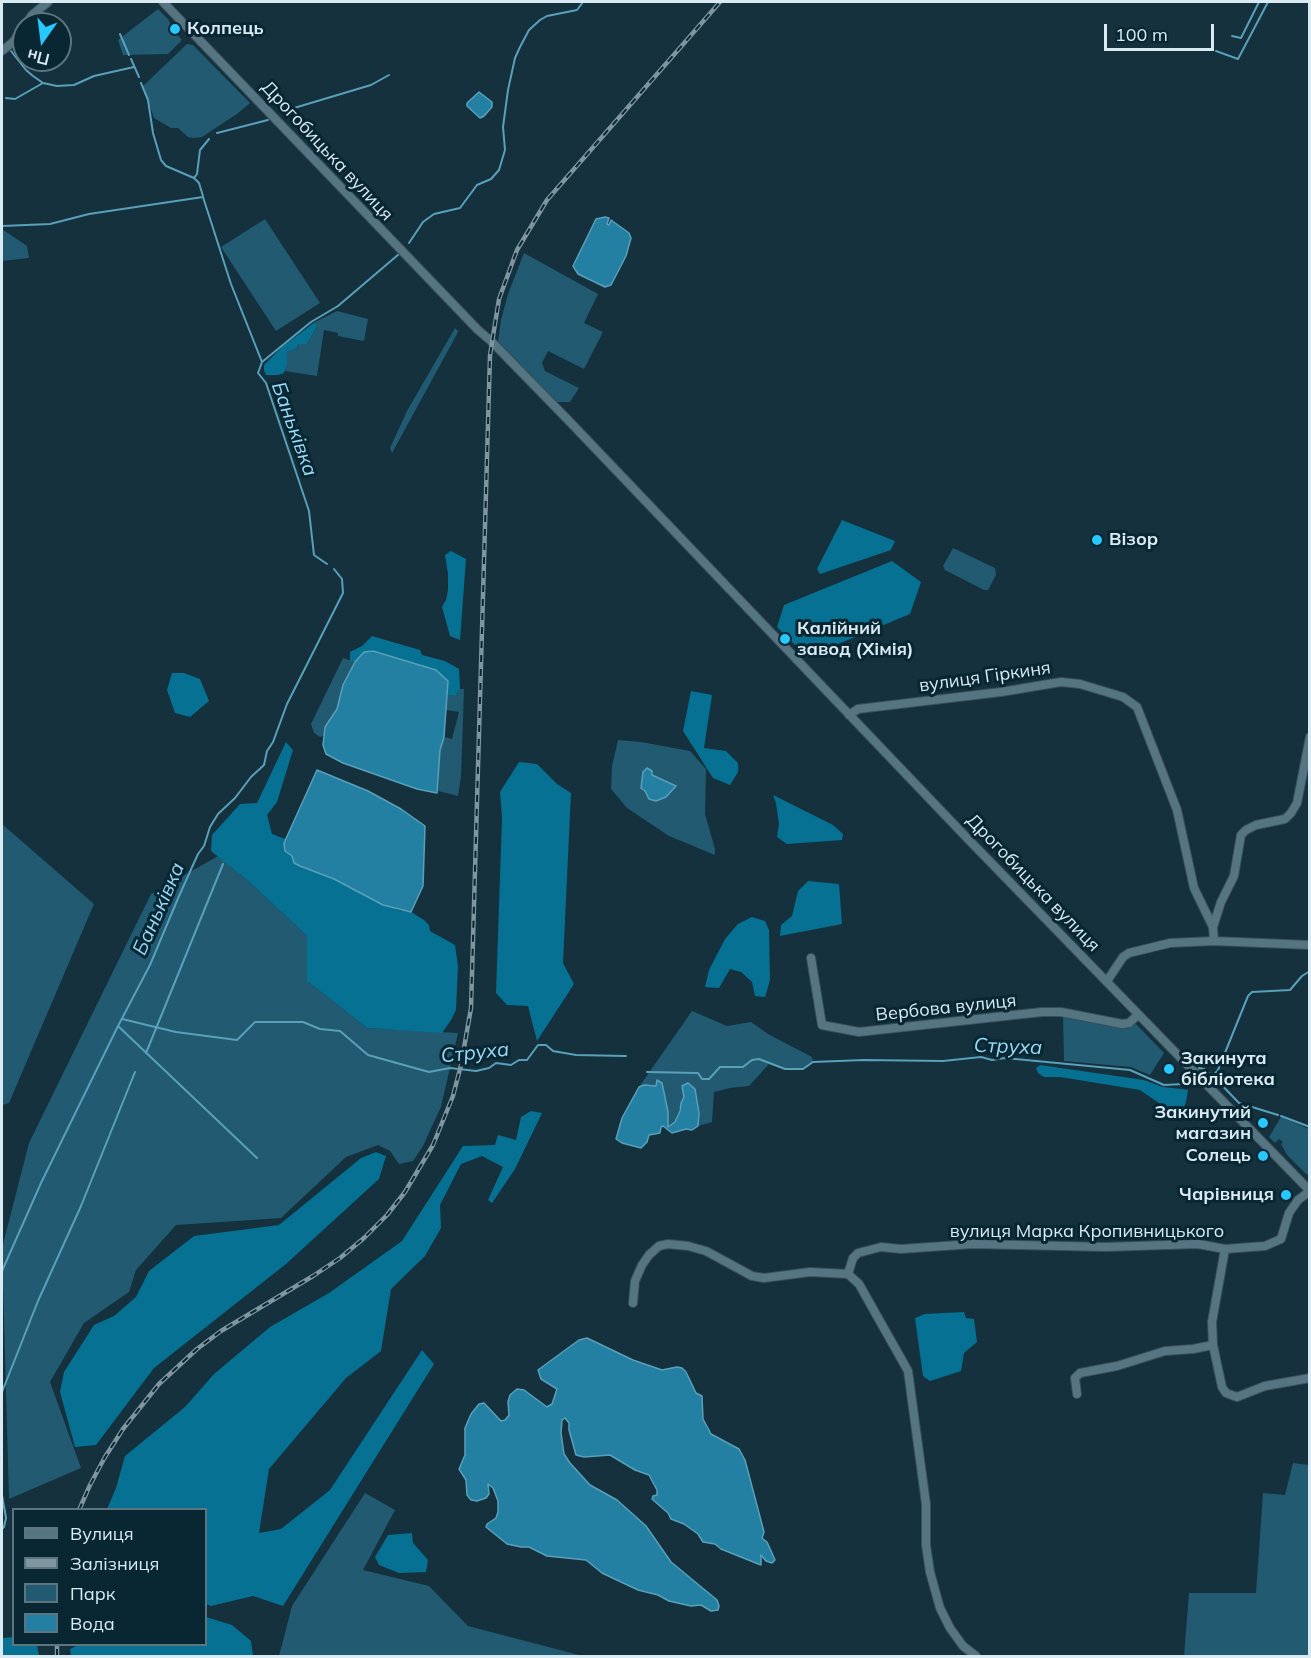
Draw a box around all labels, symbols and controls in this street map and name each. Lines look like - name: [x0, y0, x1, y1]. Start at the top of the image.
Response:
- north arrow: [12, 12, 72, 72]
- scale bar: [1107, 12, 1216, 50]
- place label: Колпець: [187, 18, 264, 40]
- marker: Колпець: [168, 22, 182, 36]
- text: 100 m: [1115, 23, 1168, 46]
- text: Пн: [25, 45, 51, 70]
- street label: Дрогобицька вулиця: [257, 77, 397, 225]
- water label: Баньківка: [266, 379, 322, 479]
- place label: Візор: [1109, 529, 1158, 551]
- marker: Візор: [1090, 533, 1104, 547]
- place label: Калійний завод (Хімія): [797, 618, 913, 660]
- marker: Калійний завод (Хімія): [778, 632, 792, 646]
- street label: вулиця Гіркиня: [918, 657, 1052, 697]
- street label: Дрогобицька вулиця: [962, 810, 1104, 956]
- water label: Баньківка: [128, 859, 190, 959]
- street label: Вербова вулиця: [875, 990, 1017, 1026]
- water label: Струха: [973, 1034, 1043, 1060]
- water label: Струха: [440, 1037, 510, 1069]
- place label: Закинута бібліотека: [1181, 1048, 1275, 1090]
- marker: Закинута бібліотека: [1162, 1062, 1176, 1076]
- place label: Закинутий магазин: [1155, 1102, 1251, 1144]
- marker: Закинутий магазин: [1256, 1116, 1270, 1130]
- place label: Солець: [1185, 1145, 1251, 1167]
- marker: Солець: [1256, 1149, 1270, 1163]
- place label: Чарівниця: [1179, 1184, 1274, 1206]
- marker: Чарівниця: [1279, 1188, 1293, 1202]
- street label: вулиця Марка Кропивницького: [950, 1221, 1224, 1243]
- legend: [12, 1508, 207, 1646]
- text: Вулиця: [70, 1522, 134, 1545]
- text: Залізниця: [70, 1552, 159, 1575]
- text: Парк: [70, 1582, 115, 1605]
- text: Вода: [70, 1612, 115, 1635]

